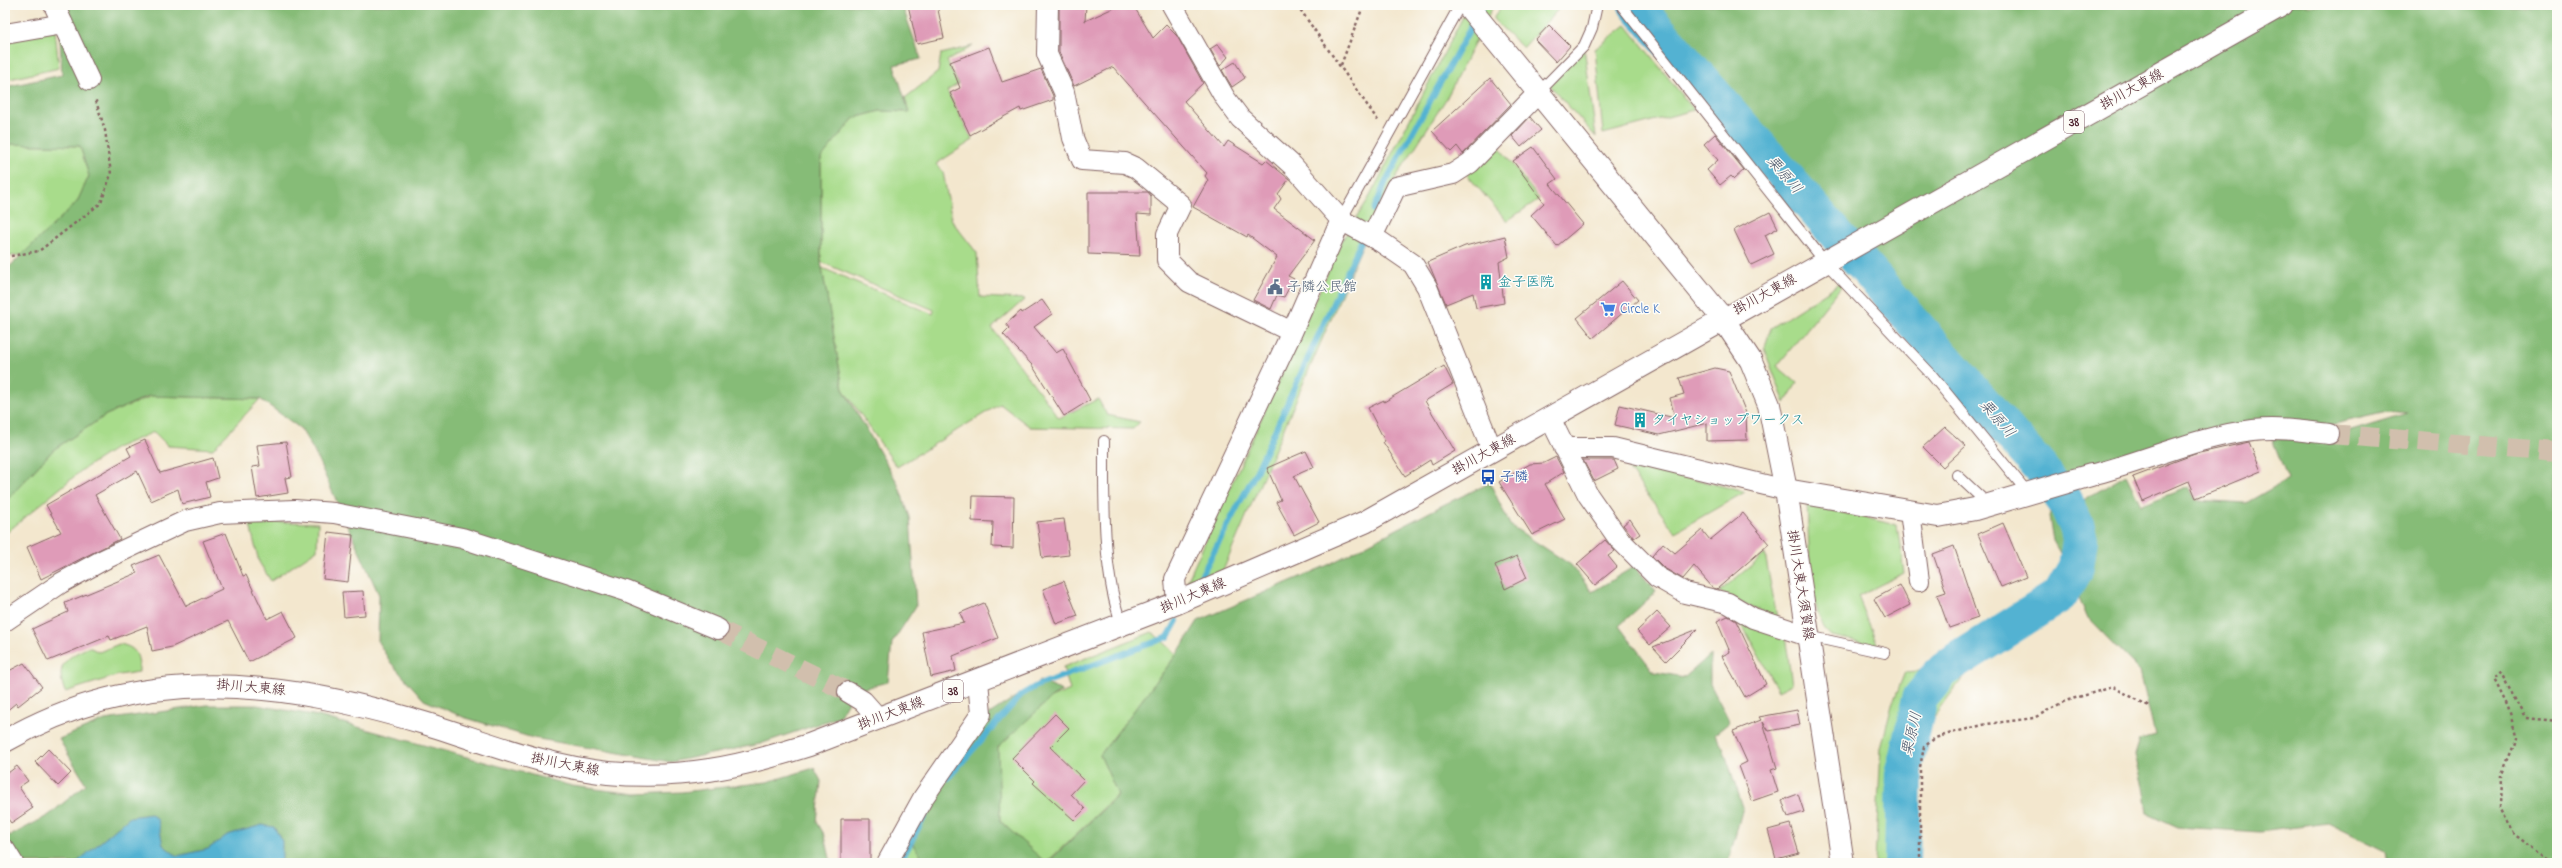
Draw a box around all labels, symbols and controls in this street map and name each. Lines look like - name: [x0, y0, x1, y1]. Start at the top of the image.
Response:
- street label: 掛川大東線: [2096, 64, 2168, 116]
- road number: 38: [2064, 111, 2084, 133]
- water label: 栗原川: [1761, 151, 1807, 199]
- street label: 掛川大東線: [1729, 269, 1801, 321]
- place label: 金子医院: [1498, 272, 1554, 293]
- building icon: 金子医院: [1477, 273, 1495, 291]
- place label: 子隣公民館: [1287, 277, 1357, 298]
- public building icon: 子隣公民館: [1266, 278, 1284, 296]
- place label: Circle K: [1620, 299, 1660, 320]
- supermarket icon: Circle K: [1599, 300, 1617, 318]
- water label: 栗原川: [1974, 395, 2020, 443]
- place label: タイヤショップワークス: [1652, 410, 1805, 431]
- building icon: タイヤショップワークス: [1631, 411, 1649, 429]
- street label: 掛川大東線: [1448, 429, 1520, 481]
- place label: 子隣: [1500, 467, 1528, 488]
- bus stop icon: 子隣: [1479, 468, 1497, 486]
- street label: 掛川大東大須賀線: [1781, 528, 1819, 642]
- street label: 掛川大東線: [1157, 573, 1229, 619]
- street label: 掛川大東線: [215, 674, 287, 702]
- road number: 38: [943, 680, 963, 702]
- street label: 掛川大東線: [855, 692, 927, 736]
- water label: 栗原川: [1896, 710, 1928, 758]
- street label: 掛川大東線: [529, 748, 601, 782]

